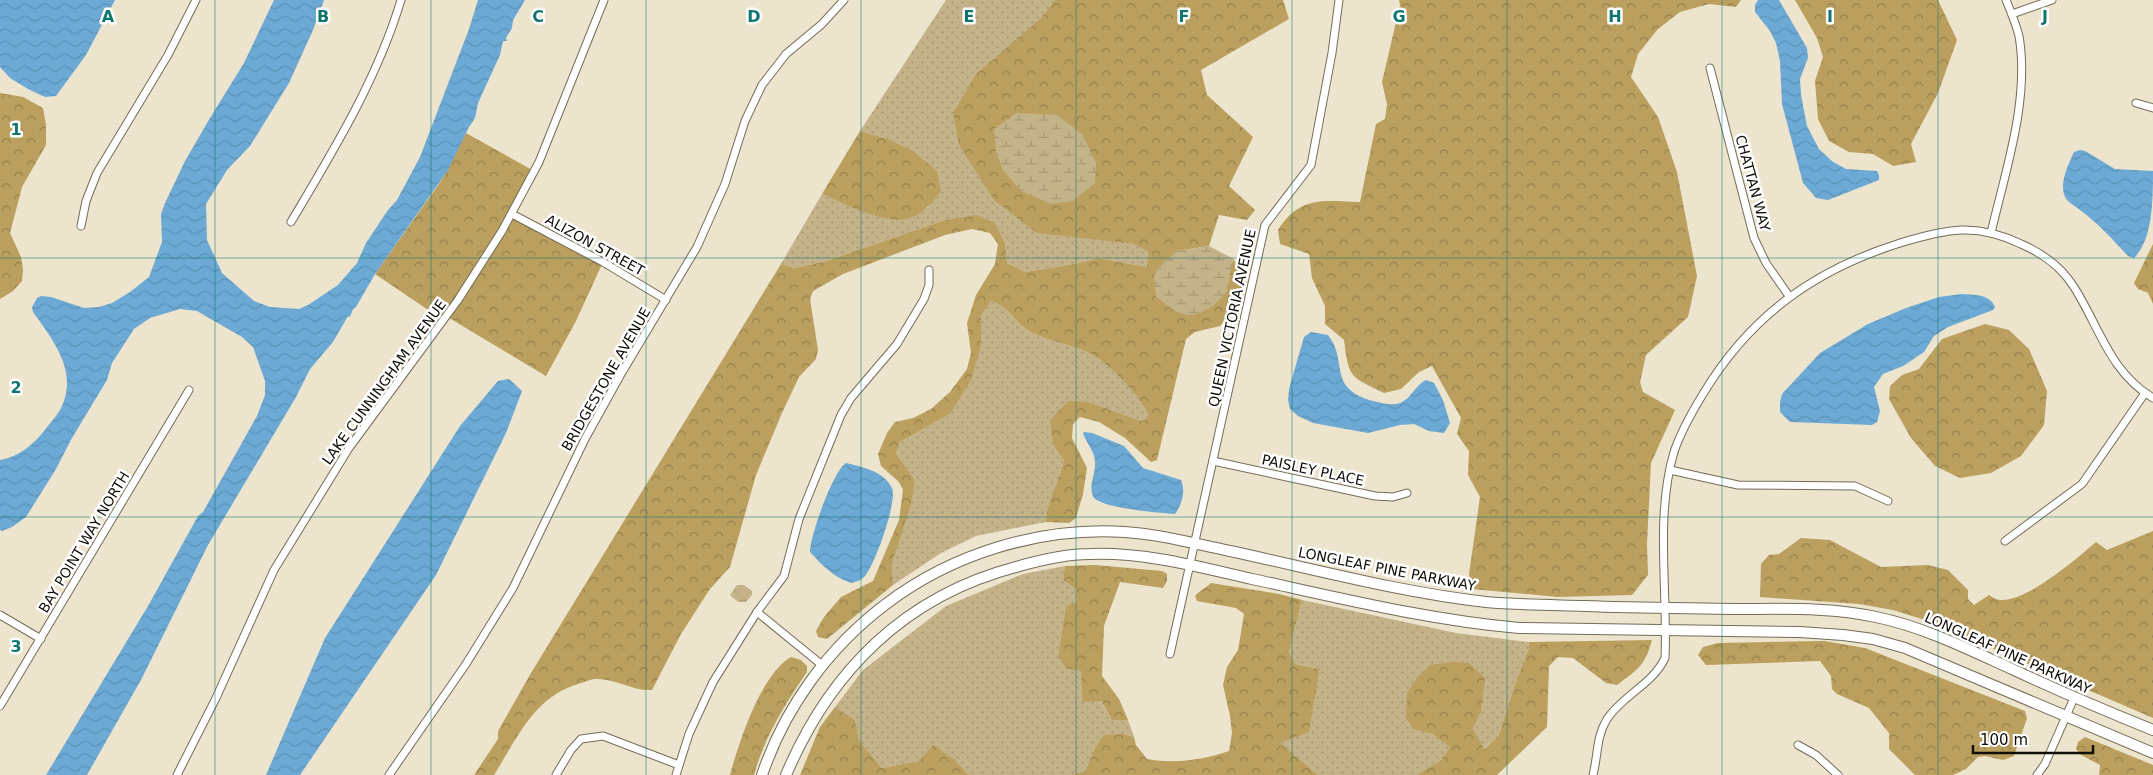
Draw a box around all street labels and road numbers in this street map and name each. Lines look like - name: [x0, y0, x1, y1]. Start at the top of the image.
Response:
- street label: CHATTAN WAY: [1732, 133, 1774, 233]
- street label: ALIZON STREET: [543, 211, 648, 279]
- street label: QUEEN VICTORIA AVENUE: [1205, 228, 1259, 408]
- street label: LAKE CUNNINGHAM AVENUE: [319, 296, 449, 468]
- street label: BRIDGESTONE AVENUE: [558, 304, 654, 454]
- street label: PAISLEY PLACE: [1260, 451, 1366, 489]
- street label: BAY POINT WAY NORTH: [35, 468, 133, 616]
- street label: LONGLEAF PINE PARKWAY: [1297, 544, 1477, 594]
- street label: LONGLEAF PINE PARKWAY: [1922, 609, 2094, 697]

